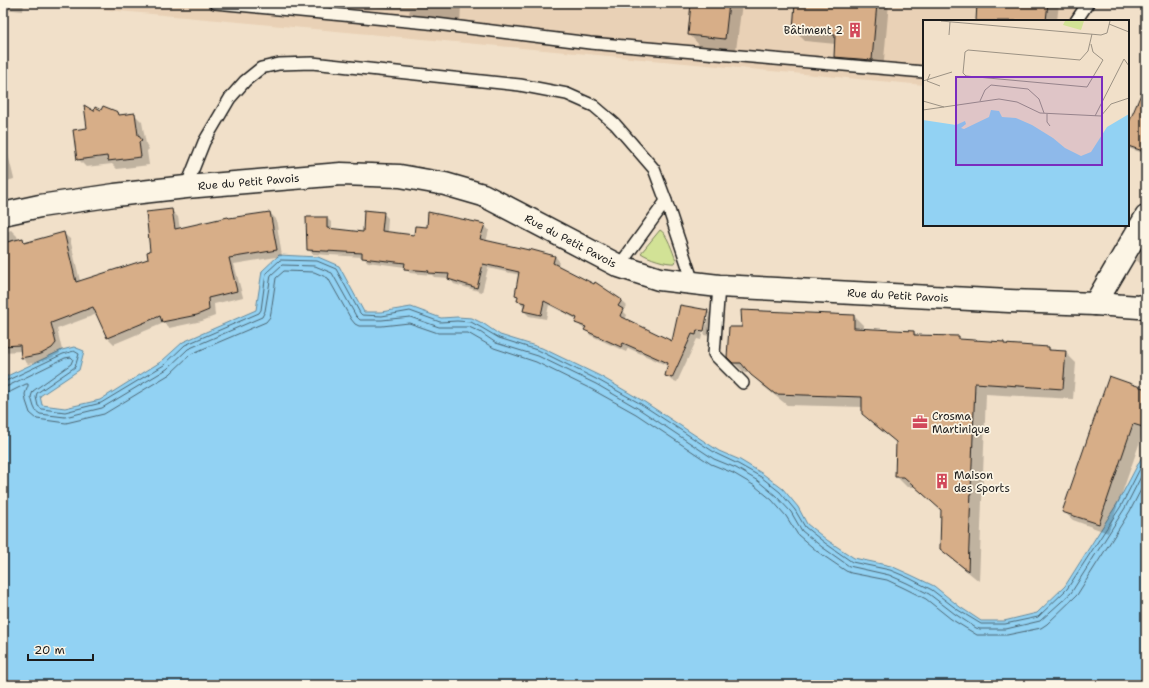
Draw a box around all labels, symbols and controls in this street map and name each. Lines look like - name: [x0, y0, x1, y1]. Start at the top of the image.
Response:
- inset map: [923, 20, 1129, 226]
- building icon: Bâtiment 2: [846, 21, 864, 39]
- place label: Bâtiment 2: [784, 23, 843, 38]
- street label: Rue du Petit Pavois: [197, 170, 300, 194]
- street label: Rue du Petit Pavois: [522, 211, 619, 271]
- street label: Rue du Petit Pavois: [847, 286, 949, 306]
- place label: Crosma Martinique: [932, 409, 990, 437]
- office icon: Crosma Martinique: [911, 413, 929, 431]
- place label: Maison des Sports: [954, 468, 1010, 496]
- building icon: Maison des Sports: [933, 472, 951, 490]
- scale bar: [28, 636, 93, 662]
- text: 20 m: [34, 642, 65, 658]

